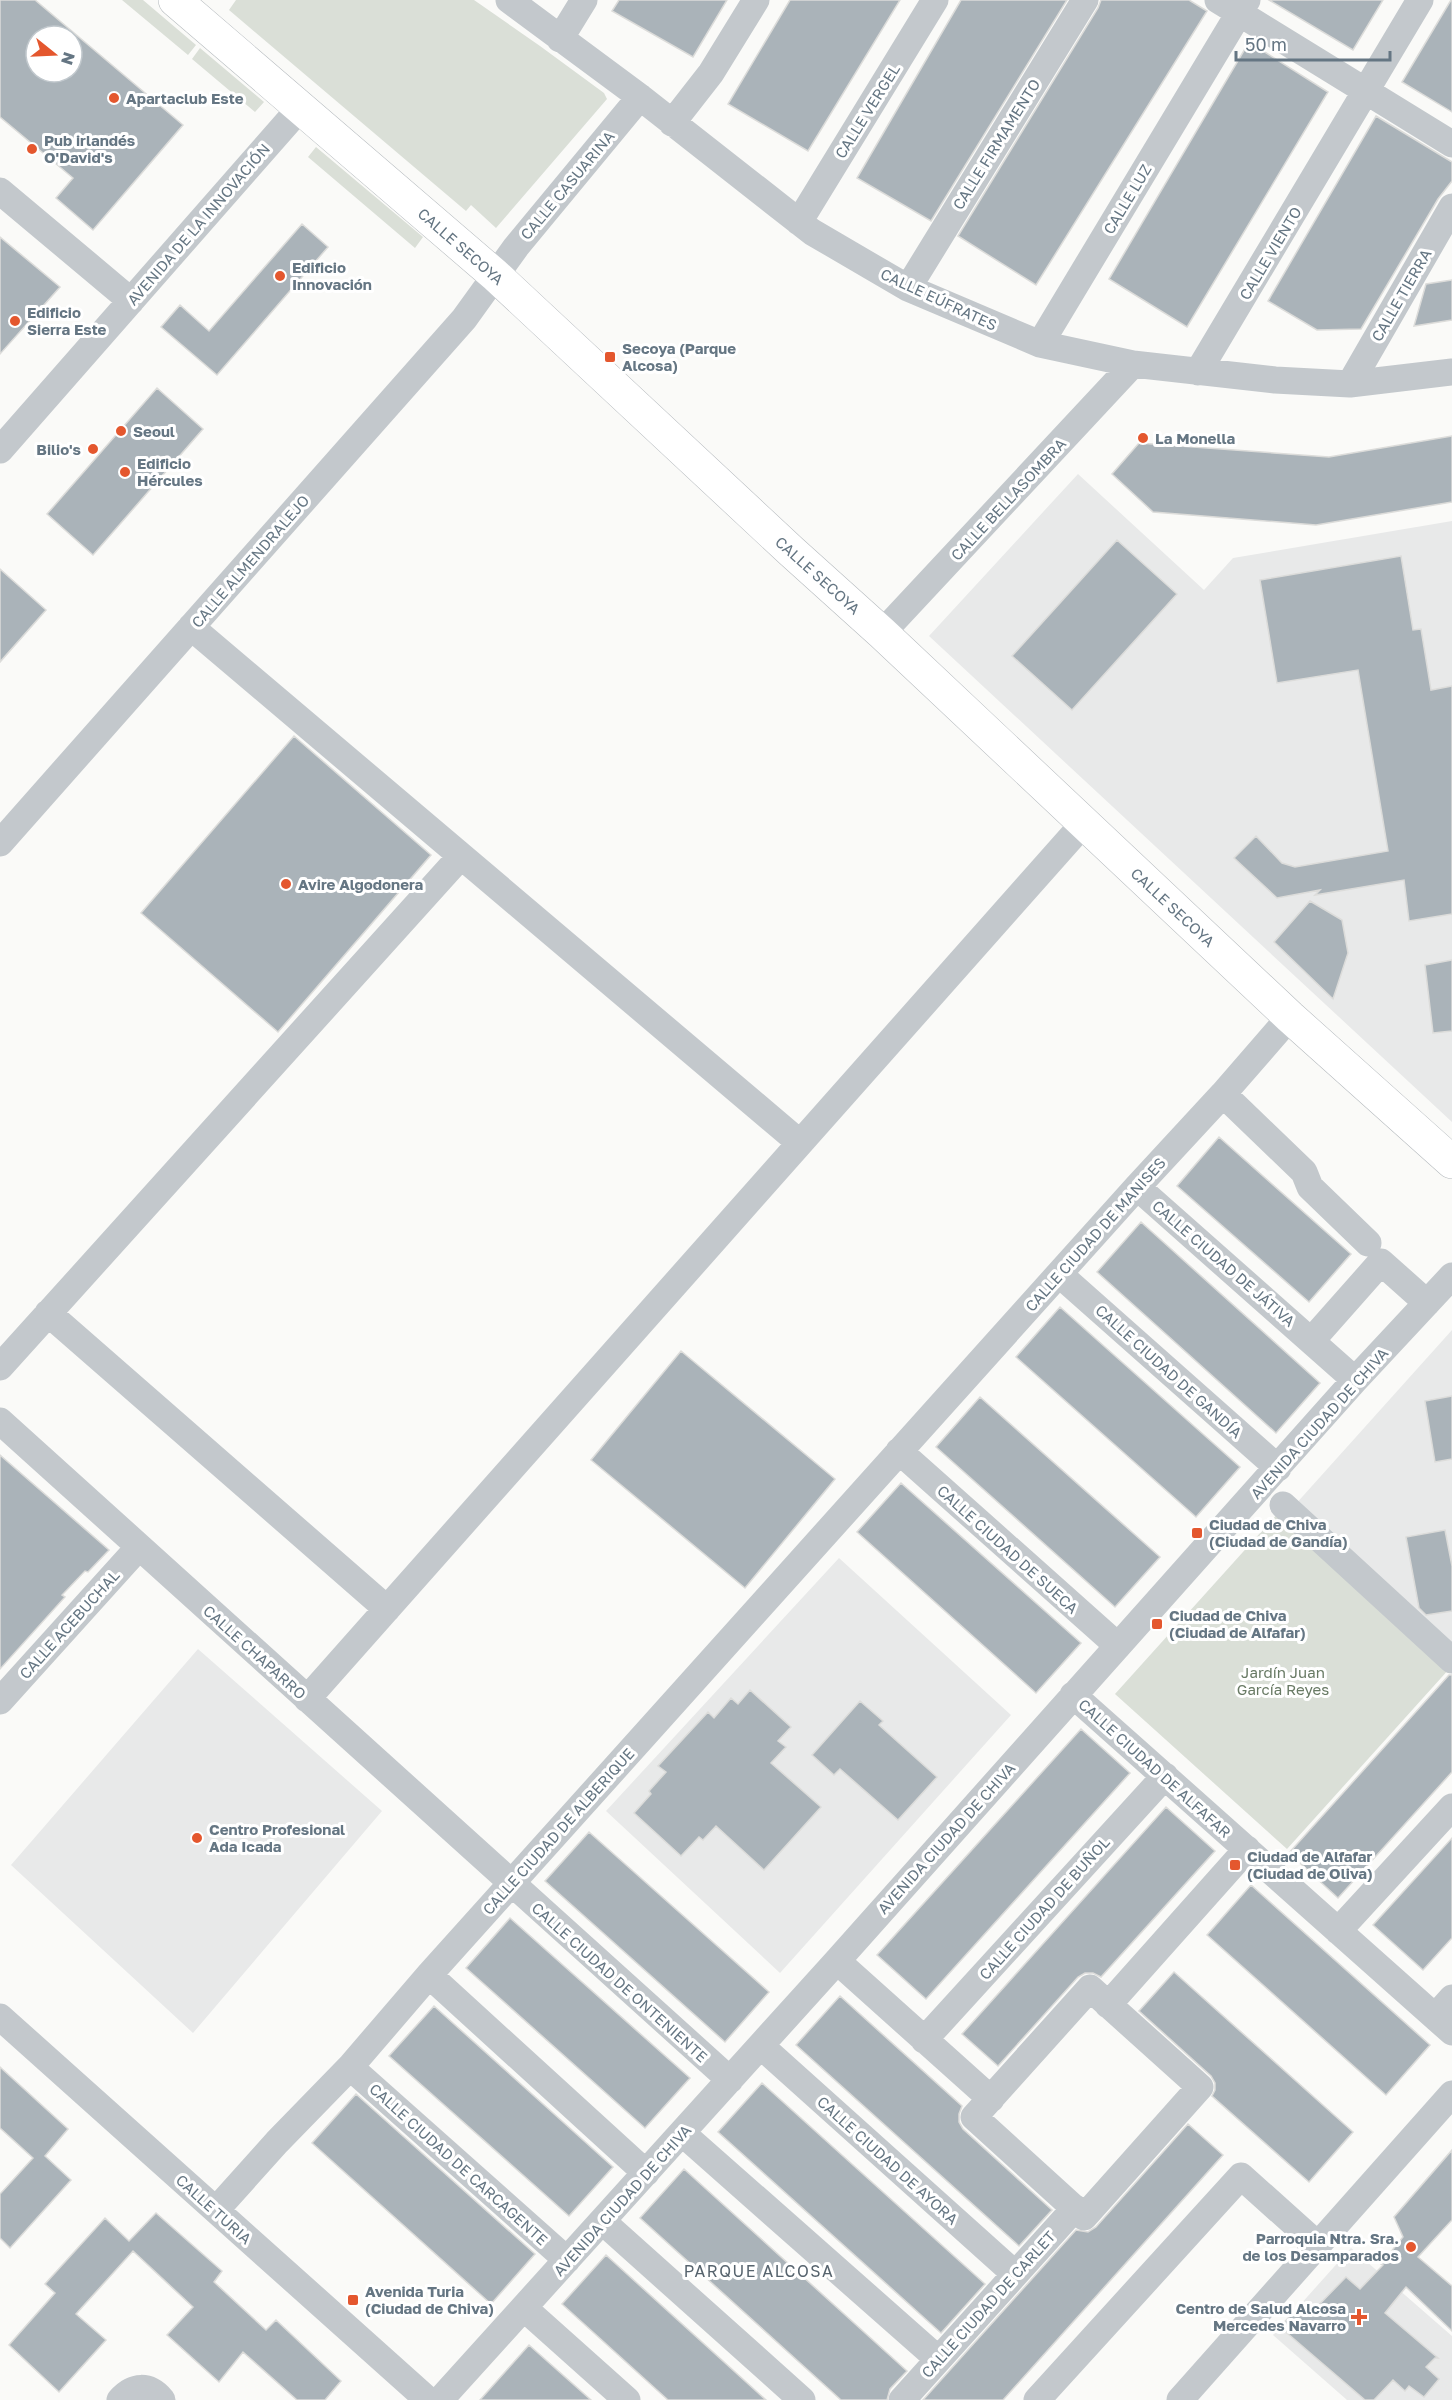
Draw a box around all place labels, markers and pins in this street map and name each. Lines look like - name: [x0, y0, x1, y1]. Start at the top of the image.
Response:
- place label: Apartaclub Este: [126, 89, 244, 107]
- marker: Apartaclub Este: [107, 91, 121, 105]
- place label: Pub irlandés O'David's: [44, 131, 135, 166]
- marker: Pub irlandés O'David's: [25, 142, 39, 156]
- place label: Edificio Innovación: [292, 258, 372, 293]
- marker: Edificio Innovación: [273, 269, 287, 283]
- place label: Edificio Sierra Este: [27, 303, 107, 338]
- marker: Edificio Sierra Este: [8, 314, 22, 328]
- place label: Secoya (Parque Alcosa): [622, 339, 736, 374]
- marker: Secoya (Parque Alcosa): [603, 350, 617, 364]
- place label: Seoul: [133, 422, 175, 440]
- marker: Seoul: [114, 424, 128, 438]
- place label: La Monella: [1155, 429, 1235, 447]
- marker: La Monella: [1136, 431, 1150, 445]
- place label: Bilio's: [36, 440, 81, 458]
- marker: Bilio's: [86, 442, 100, 456]
- place label: Edificio Hércules: [137, 454, 203, 489]
- marker: Edificio Hércules: [118, 465, 132, 479]
- place label: Avire Algodonera: [298, 875, 424, 893]
- marker: Avire Algodonera: [279, 877, 293, 891]
- place label: Ciudad de Chiva (Ciudad de Gandía): [1209, 1515, 1348, 1550]
- marker: Ciudad de Chiva (Ciudad de Gandía): [1190, 1526, 1204, 1540]
- place label: Ciudad de Chiva (Ciudad de Alfafar): [1169, 1606, 1306, 1641]
- marker: Ciudad de Chiva (Ciudad de Alfafar): [1150, 1617, 1164, 1631]
- place label: Centro Profesional Ada Icada: [209, 1820, 345, 1855]
- marker: Centro Profesional Ada Icada: [190, 1831, 204, 1845]
- place label: Ciudad de Alfafar (Ciudad de Oliva): [1247, 1847, 1373, 1882]
- marker: Ciudad de Alfafar (Ciudad de Oliva): [1228, 1858, 1242, 1872]
- place label: Parroquia Ntra. Sra. de los Desamparados: [1242, 2229, 1399, 2264]
- marker: Parroquia Ntra. Sra. de los Desamparados: [1404, 2240, 1418, 2254]
- place label: Avenida Turia (Ciudad de Chiva): [365, 2282, 494, 2317]
- marker: Avenida Turia (Ciudad de Chiva): [346, 2293, 360, 2307]
- place label: Centro de Salud Alcosa Mercedes Navarro: [1175, 2299, 1346, 2334]
- marker: Centro de Salud Alcosa Mercedes Navarro: [1350, 2308, 1368, 2326]

